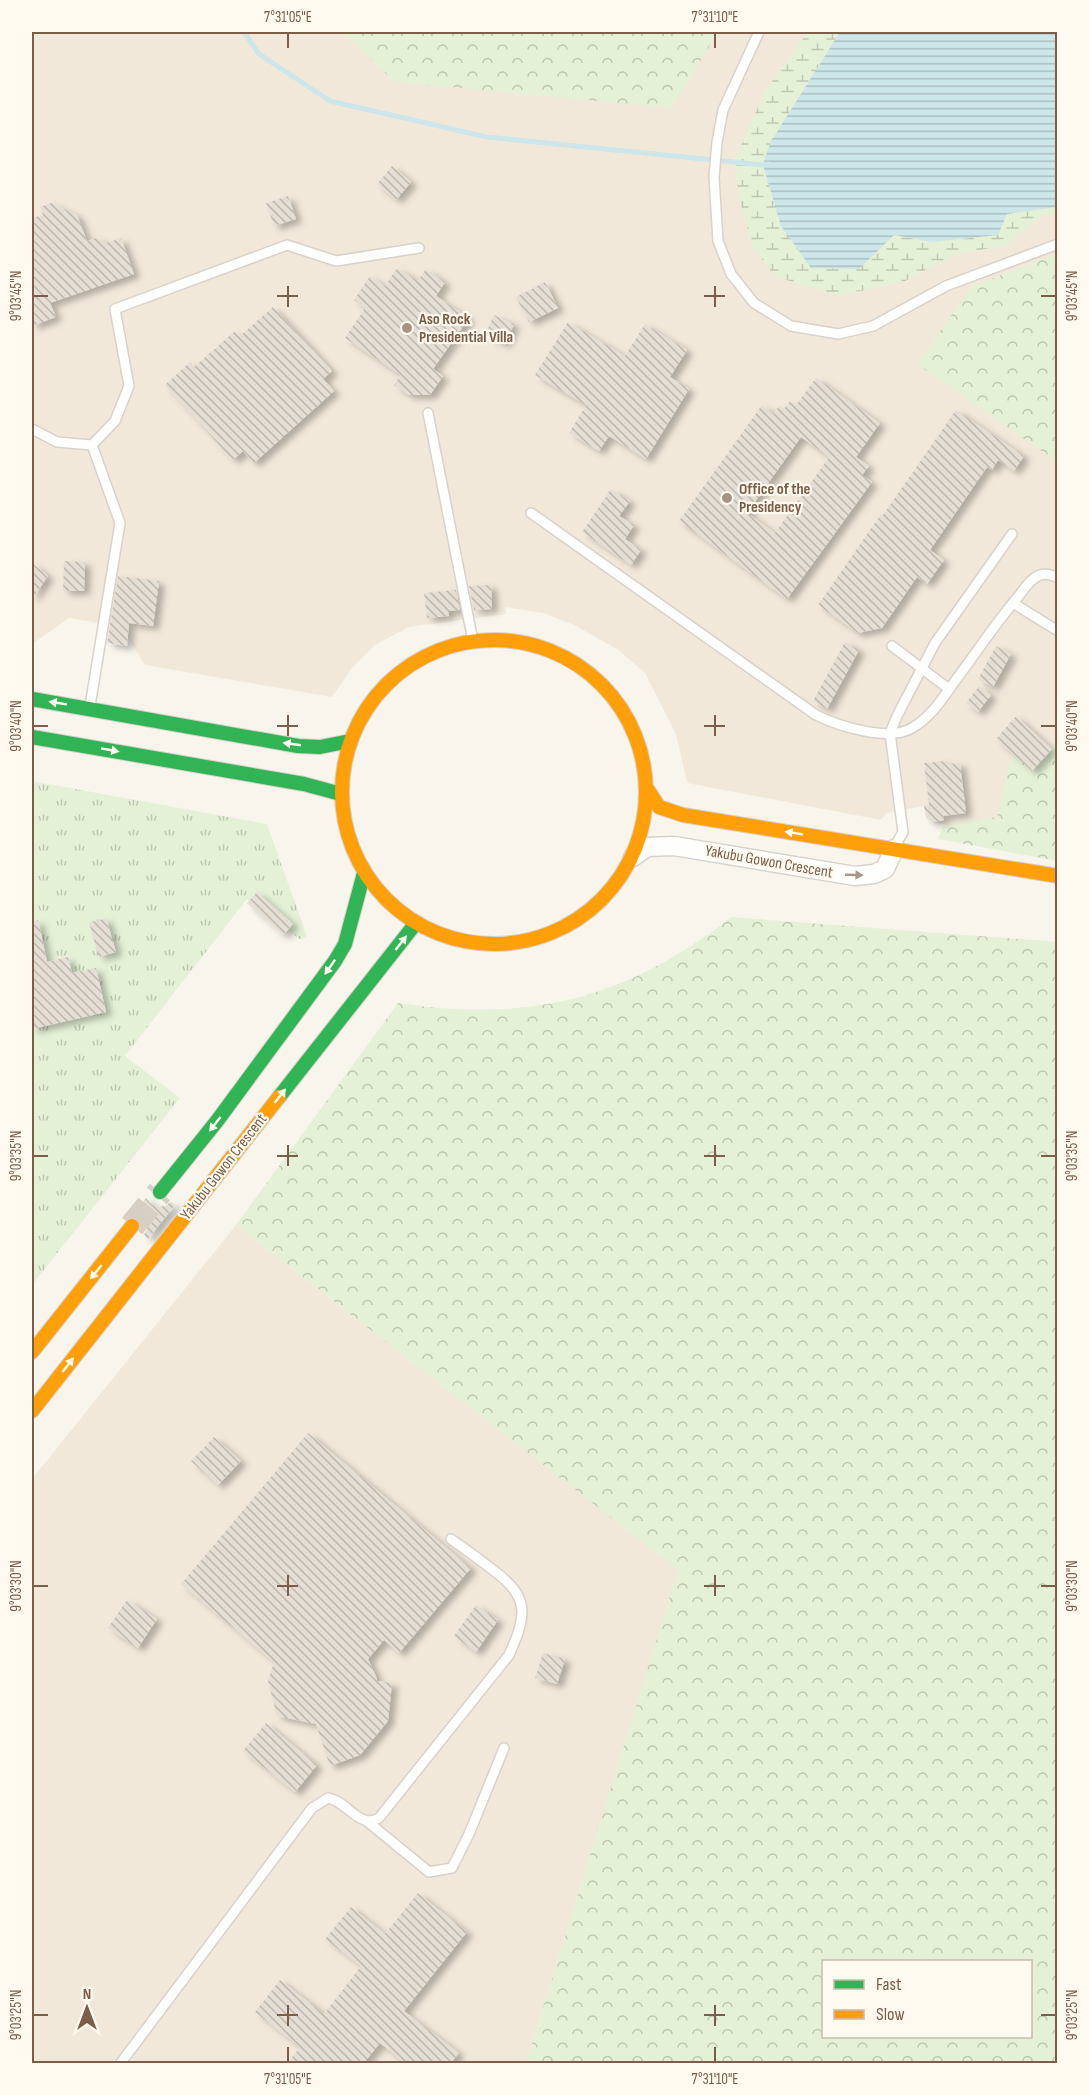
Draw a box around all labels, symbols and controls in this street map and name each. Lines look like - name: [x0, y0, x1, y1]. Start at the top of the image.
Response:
- text: 7°31'05"E: [264, 8, 312, 27]
- text: 7°31'10"E: [691, 8, 739, 27]
- text: 9°03'45"N: [7, 271, 26, 321]
- text: 9°03'45"N: [1063, 271, 1082, 321]
- place label: Aso Rock Presidential Villa: [418, 310, 513, 347]
- marker: Aso Rock Presidential Villa: [400, 321, 414, 335]
- place label: Office of the Presidency: [739, 480, 811, 517]
- marker: Office of the Presidency: [720, 491, 734, 505]
- one-way arrow: [49, 699, 68, 708]
- text: 9°03'40"N: [7, 700, 26, 752]
- text: 9°03'40"N: [1063, 700, 1082, 752]
- one-way arrow: [282, 740, 301, 749]
- one-way arrow: [101, 746, 120, 755]
- one-way arrow: [785, 828, 804, 837]
- street label: Yakubu Gowon Crescent: [704, 841, 834, 883]
- one-way arrow: [845, 870, 864, 879]
- one-way arrow: [394, 935, 407, 951]
- one-way arrow: [324, 958, 336, 974]
- one-way arrow: [273, 1089, 285, 1104]
- street label: Yakubu Gowon Crescent: [177, 1110, 271, 1224]
- one-way arrow: [208, 1116, 221, 1132]
- text: 9°03'35"N: [7, 1131, 26, 1181]
- text: 9°03'35"N: [1063, 1131, 1082, 1181]
- one-way arrow: [90, 1264, 102, 1279]
- one-way arrow: [61, 1357, 73, 1372]
- text: 9°03'30"N: [7, 1560, 26, 1612]
- text: 9°03'30"N: [1063, 1560, 1082, 1612]
- legend: [822, 1960, 1032, 2038]
- text: Fast: [876, 1974, 902, 1995]
- north arrow: [57, 1978, 117, 2038]
- text: N: [83, 1985, 91, 2004]
- text: 9°03'25"N: [7, 1990, 26, 2040]
- text: 9°03'25"N: [1063, 1990, 1082, 2040]
- text: Slow: [876, 2004, 905, 2025]
- text: 7°31'05"E: [264, 2070, 312, 2089]
- text: 7°31'10"E: [691, 2070, 739, 2089]

